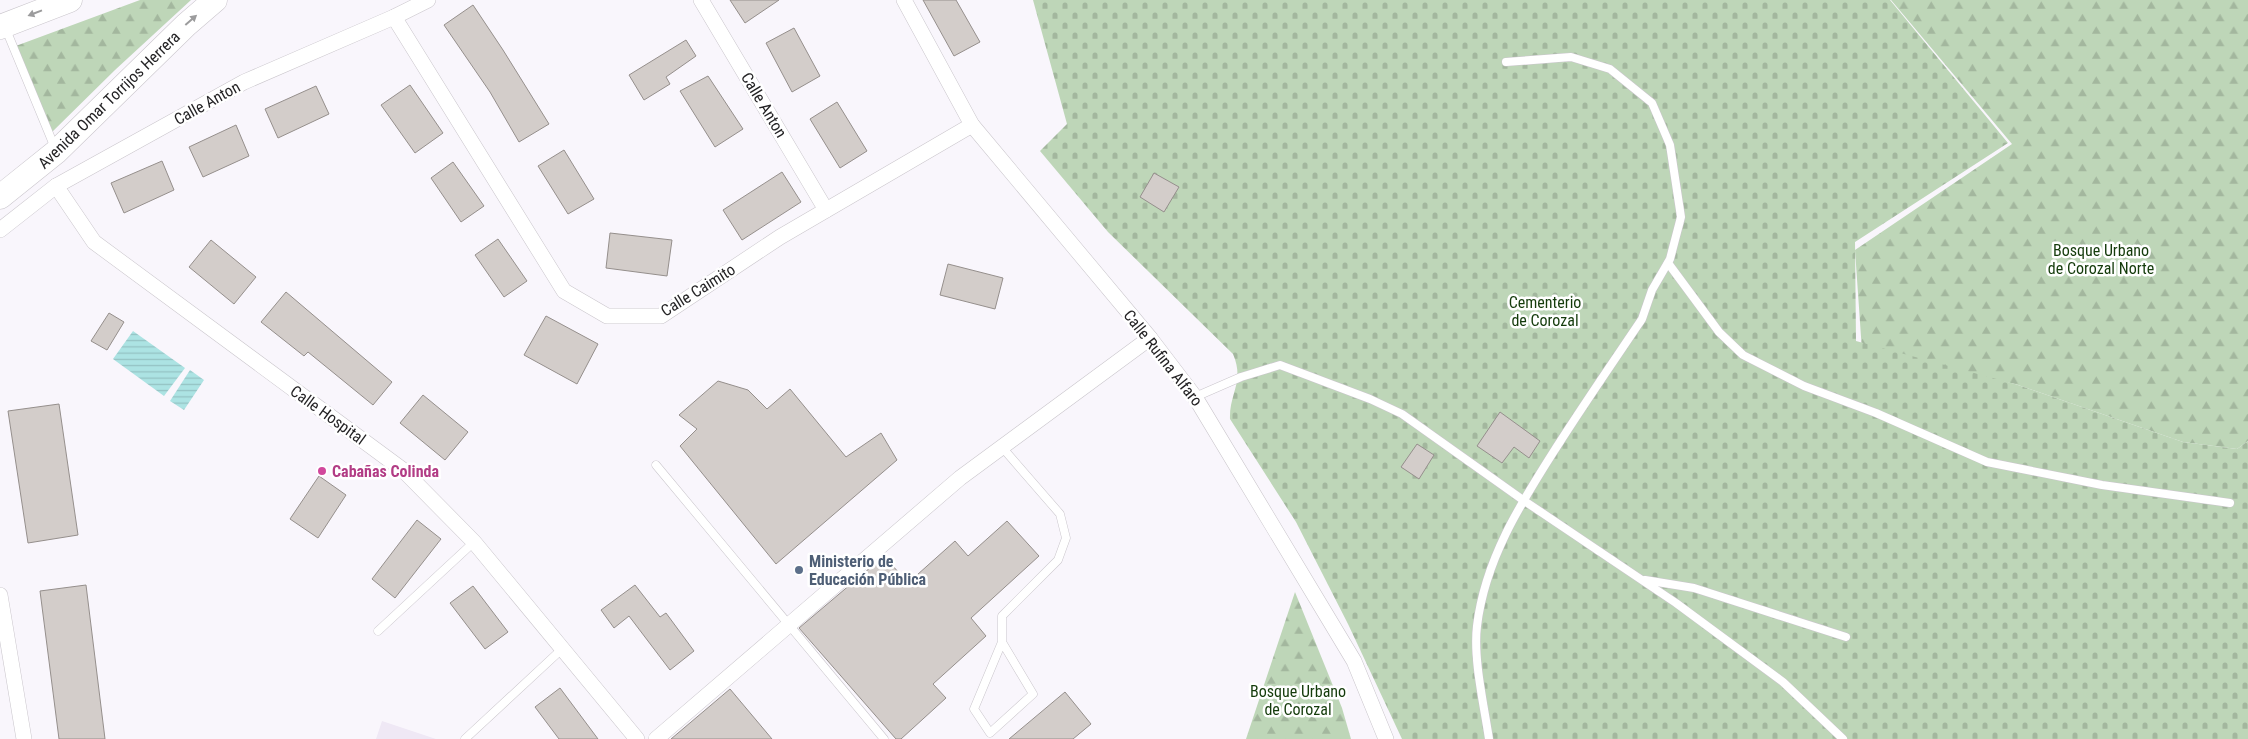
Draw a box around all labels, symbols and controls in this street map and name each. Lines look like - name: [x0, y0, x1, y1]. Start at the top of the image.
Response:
- one-way arrow: [27, 9, 42, 17]
- one-way arrow: [185, 15, 198, 26]
- street label: Avenida Omar Torrijos Herrera: [34, 27, 184, 173]
- street label: Calle Anton: [737, 69, 791, 141]
- street label: Calle Anton: [171, 77, 243, 129]
- park label: Bosque Urbano de Corozal Norte: [2048, 241, 2154, 278]
- street label: Calle Caimito: [657, 260, 739, 320]
- park label: Cementerio de Corozal: [1509, 293, 1581, 330]
- street label: Calle Rufina Alfaro: [1120, 306, 1206, 410]
- street label: Calle Hospital: [287, 381, 369, 449]
- place label: Cabañas Colinda: [332, 462, 439, 481]
- marker: Cabañas Colinda: [316, 465, 328, 477]
- place label: Ministerio de Educación Pública: [809, 552, 927, 589]
- marker: Ministerio de Educación Pública: [793, 564, 805, 576]
- park label: Bosque Urbano de Corozal: [1250, 682, 1346, 719]

